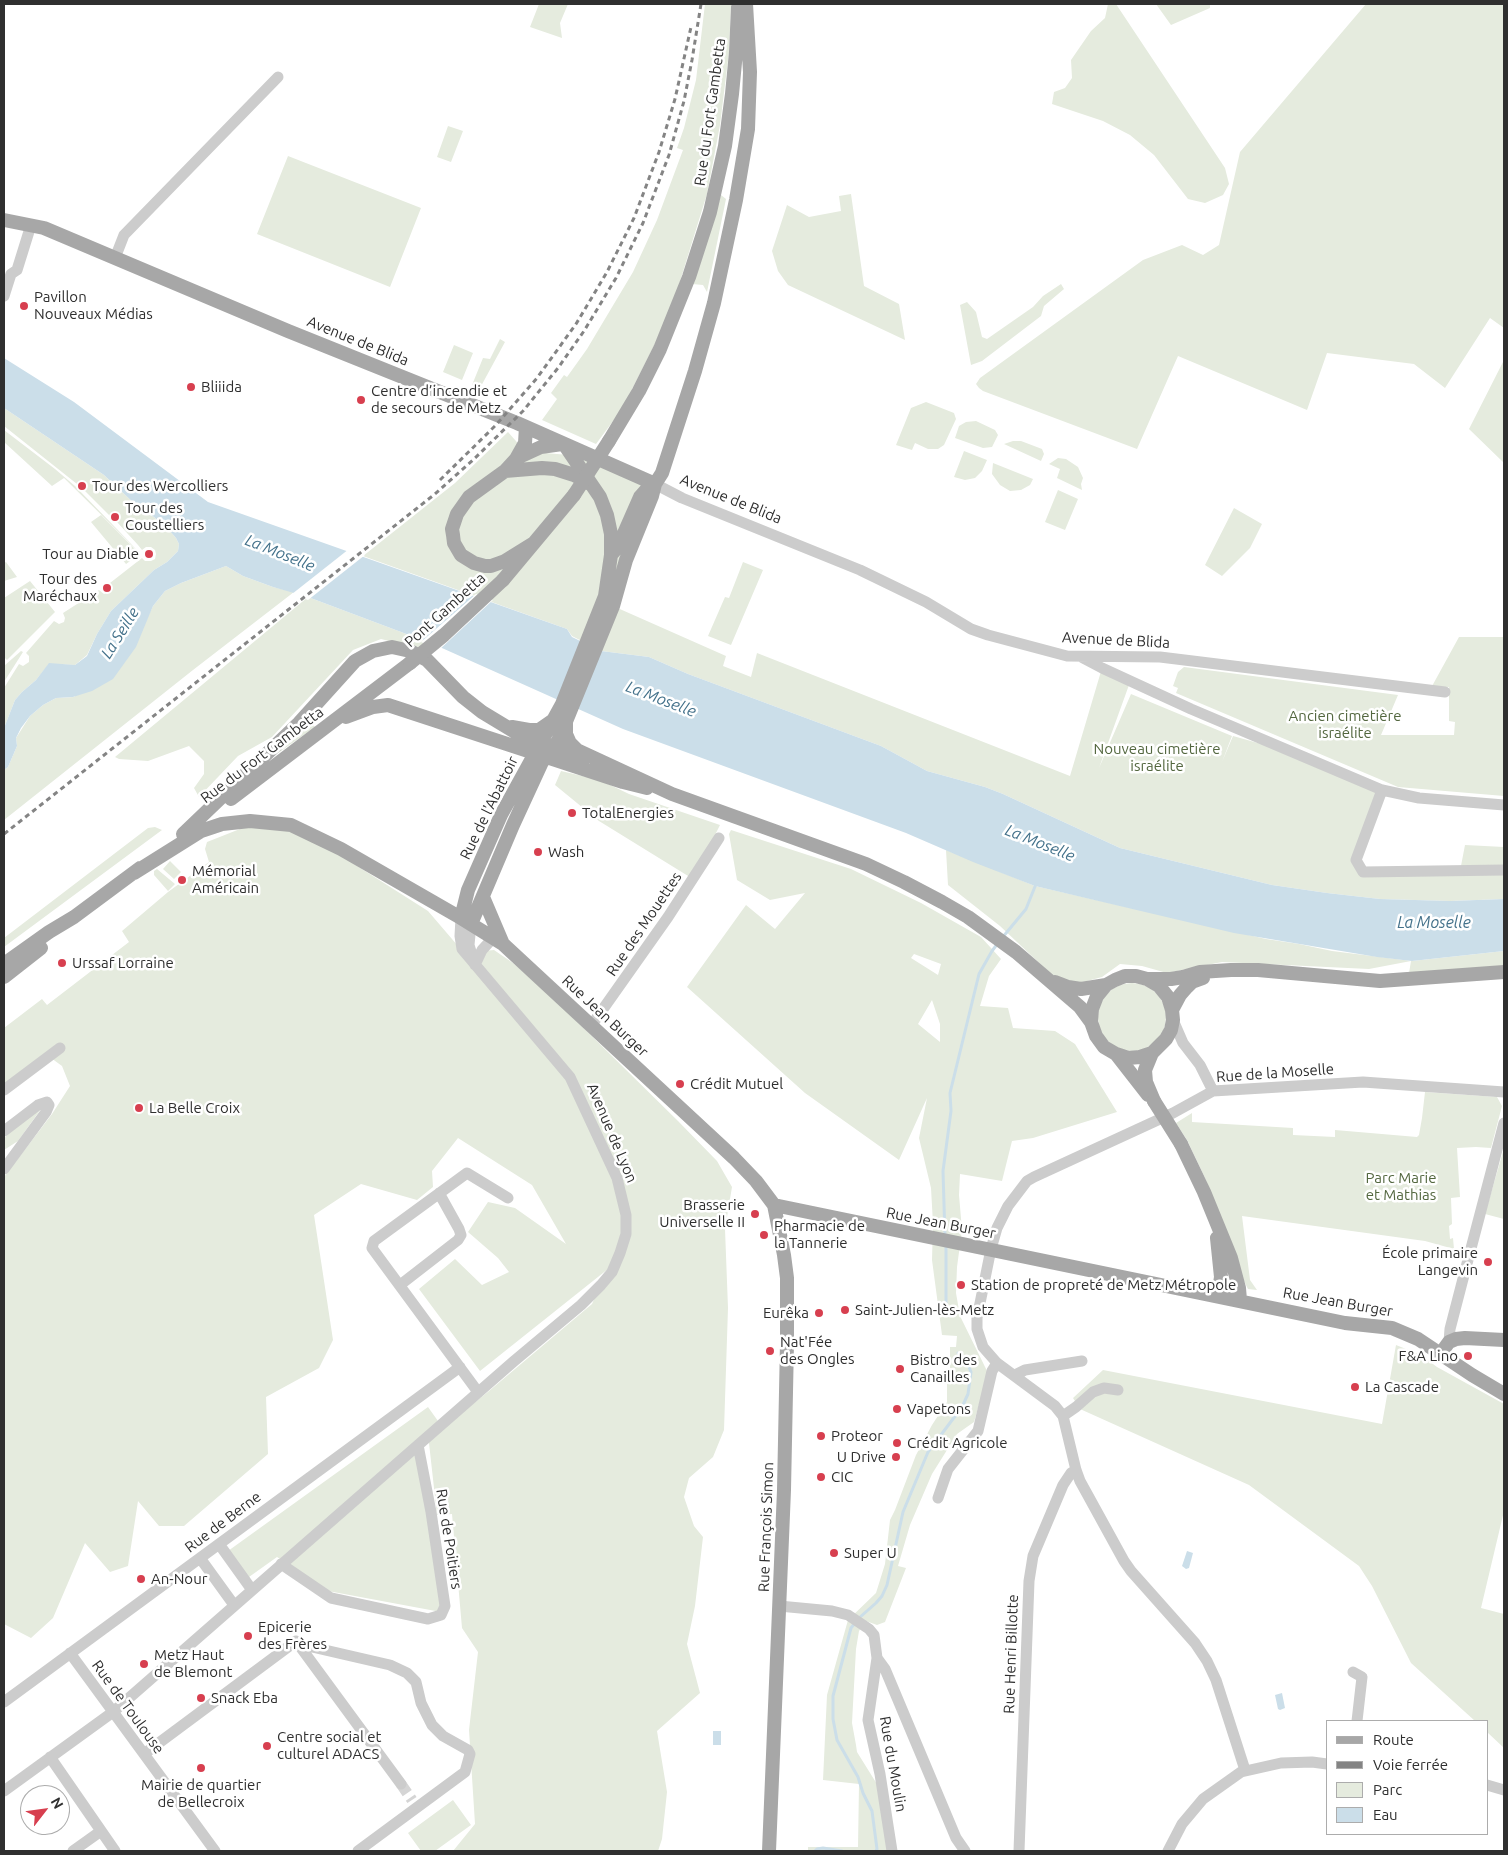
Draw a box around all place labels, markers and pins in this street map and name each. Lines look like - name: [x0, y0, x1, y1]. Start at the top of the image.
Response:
- place label: Pavillon Nouveaux Médias: [34, 288, 153, 323]
- marker: Pavillon Nouveaux Médias: [18, 300, 30, 312]
- place label: Bliiida: [201, 378, 242, 396]
- marker: Bliiida: [185, 381, 197, 393]
- place label: Centre d’incendie et de secours de Metz: [371, 382, 507, 417]
- marker: Centre d’incendie et de secours de Metz: [355, 394, 367, 406]
- place label: Tour des Wercolliers: [92, 477, 228, 495]
- marker: Tour des Wercolliers: [76, 480, 88, 492]
- place label: Tour des Coustelliers: [125, 499, 204, 534]
- marker: Tour des Coustelliers: [109, 511, 121, 523]
- place label: Tour au Diable: [42, 545, 139, 563]
- marker: Tour au Diable: [143, 548, 155, 560]
- place label: Tour des Maréchaux: [23, 570, 97, 605]
- marker: Tour des Maréchaux: [101, 582, 113, 594]
- place label: TotalEnergies: [582, 804, 674, 822]
- marker: TotalEnergies: [566, 807, 578, 819]
- place label: Wash: [548, 843, 584, 861]
- marker: Wash: [532, 846, 544, 858]
- place label: Mémorial Américain: [192, 862, 259, 897]
- marker: Mémorial Américain: [176, 874, 188, 886]
- place label: Urssaf Lorraine: [72, 954, 174, 972]
- marker: Urssaf Lorraine: [56, 957, 68, 969]
- place label: Crédit Mutuel: [690, 1075, 783, 1093]
- marker: Crédit Mutuel: [674, 1078, 686, 1090]
- place label: La Belle Croix: [149, 1099, 240, 1117]
- marker: La Belle Croix: [133, 1102, 145, 1114]
- place label: Brasserie Universelle II: [659, 1196, 745, 1231]
- marker: Brasserie Universelle II: [749, 1208, 761, 1220]
- place label: Pharmacie de la Tannerie: [774, 1217, 865, 1252]
- marker: Pharmacie de la Tannerie: [758, 1229, 770, 1241]
- place label: École primaire Langevin: [1382, 1244, 1478, 1279]
- marker: École primaire Langevin: [1482, 1256, 1494, 1268]
- place label: Station de propreté de Metz Métropole: [971, 1276, 1236, 1294]
- marker: Station de propreté de Metz Métropole: [955, 1279, 967, 1291]
- place label: Saint-Julien-lès-Metz: [855, 1301, 994, 1319]
- place label: Eurêka: [763, 1304, 809, 1322]
- marker: Saint-Julien-lès-Metz: [839, 1304, 851, 1316]
- marker: Eurêka: [813, 1307, 825, 1319]
- place label: Nat'Fée des Ongles: [780, 1333, 855, 1368]
- marker: Nat'Fée des Ongles: [764, 1345, 776, 1357]
- place label: F&A Lino: [1398, 1347, 1458, 1365]
- marker: F&A Lino: [1462, 1350, 1474, 1362]
- place label: Bistro des Canailles: [910, 1351, 977, 1386]
- marker: Bistro des Canailles: [894, 1363, 906, 1375]
- place label: La Cascade: [1365, 1378, 1439, 1396]
- marker: La Cascade: [1349, 1381, 1361, 1393]
- place label: Vapetons: [907, 1400, 971, 1418]
- marker: Vapetons: [891, 1403, 903, 1415]
- place label: Proteor: [831, 1427, 883, 1445]
- marker: Proteor: [815, 1430, 827, 1442]
- place label: Crédit Agricole: [907, 1434, 1007, 1452]
- marker: Crédit Agricole: [891, 1437, 903, 1449]
- place label: U Drive: [837, 1448, 886, 1466]
- marker: U Drive: [890, 1451, 902, 1463]
- place label: CIC: [831, 1468, 853, 1486]
- marker: CIC: [815, 1471, 827, 1483]
- place label: Super U: [844, 1544, 897, 1562]
- marker: Super U: [828, 1547, 840, 1559]
- place label: An-Nour: [151, 1570, 207, 1588]
- marker: An-Nour: [135, 1573, 147, 1585]
- place label: Epicerie des Frères: [258, 1618, 327, 1653]
- marker: Epicerie des Frères: [242, 1630, 254, 1642]
- place label: Metz Haut de Blemont: [154, 1646, 232, 1681]
- marker: Metz Haut de Blemont: [138, 1658, 150, 1670]
- place label: Snack Eba: [211, 1689, 278, 1707]
- marker: Snack Eba: [195, 1692, 207, 1704]
- place label: Centre social et culturel ADACS: [277, 1728, 381, 1763]
- marker: Centre social et culturel ADACS: [261, 1740, 273, 1752]
- marker: Mairie de quartier de Bellecroix: [195, 1762, 207, 1774]
- place label: Mairie de quartier de Bellecroix: [141, 1776, 261, 1811]

